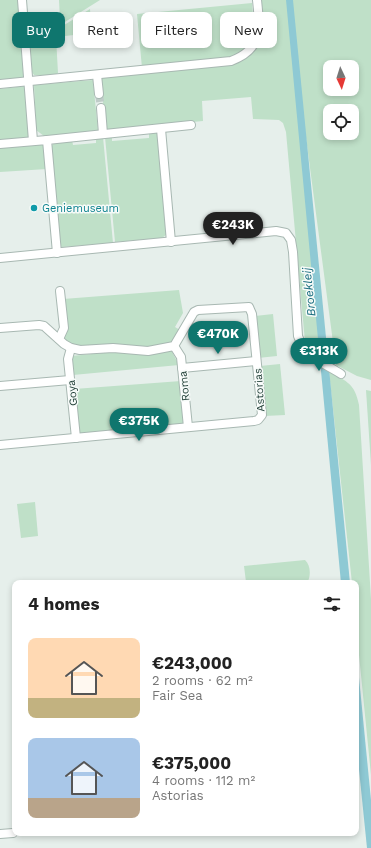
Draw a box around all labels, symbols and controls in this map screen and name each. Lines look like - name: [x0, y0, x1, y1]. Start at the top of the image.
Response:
- chip: Buy: [12, 12, 65, 48]
- chip: Rent: [73, 12, 133, 48]
- chip: Filters: [141, 12, 212, 48]
- chip: New: [220, 12, 277, 48]
- north arrow: [323, 60, 359, 96]
- map controls: [323, 60, 359, 140]
- button: locate: [323, 104, 359, 140]
- place label: Geniemuseum: [42, 202, 119, 215]
- marker: Geniemuseum: [29, 203, 39, 213]
- pin: €243K: [205, 212, 261, 246]
- text: €243K: [212, 217, 254, 232]
- water label: Broekleij: [299, 266, 319, 317]
- pin: €470K: [190, 321, 246, 355]
- text: €470K: [197, 326, 239, 341]
- pin: €313K: [291, 338, 347, 372]
- text: €313K: [299, 343, 339, 358]
- street label: Astorias: [251, 368, 268, 412]
- street label: Roma: [176, 370, 193, 402]
- street label: Goya: [65, 379, 80, 407]
- pin: €375K: [111, 408, 167, 442]
- text: €375K: [119, 413, 159, 428]
- icon: filters: [321, 593, 343, 615]
- text: 4 homes: [28, 594, 99, 614]
- text: €243,000: [152, 653, 233, 673]
- icon: home: [60, 654, 108, 702]
- text: 2 rooms · 62 m²: [152, 673, 253, 688]
- text: Fair Sea: [152, 688, 203, 703]
- text: €375,000: [152, 753, 231, 773]
- icon: home: [60, 754, 108, 802]
- text: 4 rooms · 112 m²: [152, 773, 255, 788]
- text: Astorias: [152, 788, 204, 803]

